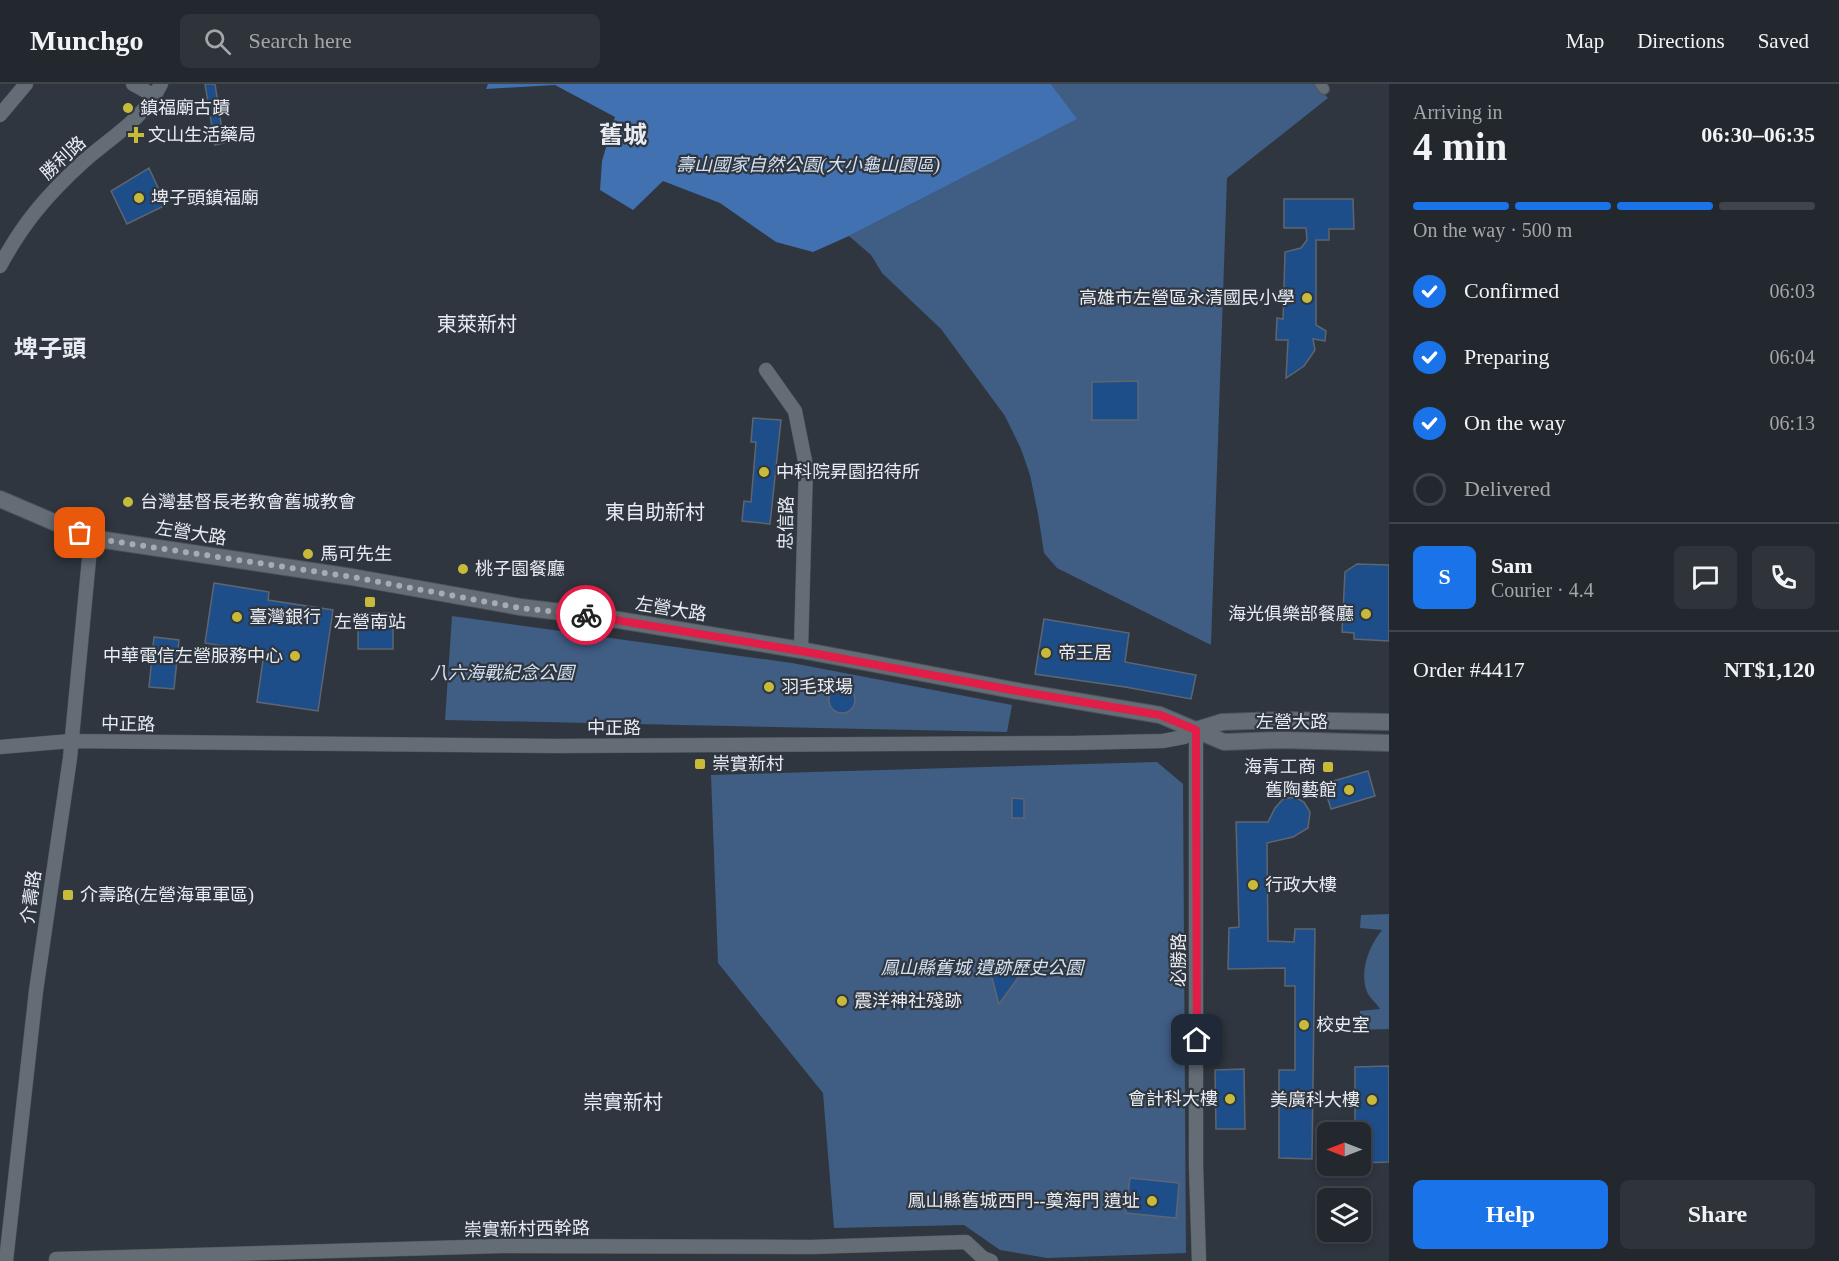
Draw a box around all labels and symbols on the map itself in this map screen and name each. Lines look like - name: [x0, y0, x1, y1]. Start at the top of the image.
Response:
- place label: 鎮福廟古蹟: [140, 98, 230, 118]
- marker: 鎮福廟古蹟: [121, 101, 135, 115]
- district label: 舊城: [599, 122, 647, 148]
- place label: 文山生活藥局: [148, 125, 256, 145]
- marker: 文山生活藥局: [129, 128, 143, 142]
- street label: 勝利路: [36, 132, 90, 184]
- park label: 壽山國家自然公園(大小龜山園區): [676, 155, 940, 176]
- place label: 埤子頭鎮福廟: [151, 188, 259, 208]
- marker: 埤子頭鎮福廟: [132, 191, 146, 205]
- place label: 高雄市左營區永清國民小學: [1079, 288, 1295, 308]
- marker: 高雄市左營區永清國民小學: [1300, 291, 1314, 305]
- district label: 東萊新村: [437, 313, 517, 335]
- district label: 埤子頭: [14, 336, 86, 362]
- place label: 中科院昇園招待所: [776, 462, 920, 482]
- marker: 中科院昇園招待所: [757, 465, 771, 479]
- place label: 台灣基督長老教會舊城教會: [140, 492, 356, 512]
- marker: 台灣基督長老教會舊城教會: [121, 495, 135, 509]
- street label: 忠信路: [776, 496, 796, 550]
- district label: 東自助新村: [605, 501, 705, 523]
- pin: [54, 507, 105, 558]
- street label: 左營大路: [154, 517, 228, 549]
- place label: 馬可先生: [320, 544, 392, 564]
- marker: 馬可先生: [301, 547, 315, 561]
- place label: 桃子園餐廳: [475, 559, 565, 579]
- marker: 桃子園餐廳: [456, 562, 470, 576]
- courier: [556, 585, 616, 645]
- street label: 左營大路: [634, 593, 708, 625]
- marker: 左營南站: [363, 595, 377, 609]
- place label: 海光俱樂部餐廳: [1228, 604, 1354, 624]
- place label: 臺灣銀行: [249, 607, 321, 627]
- marker: 海光俱樂部餐廳: [1359, 607, 1373, 621]
- marker: 臺灣銀行: [230, 610, 244, 624]
- place label: 左營南站: [334, 612, 406, 632]
- place label: 帝王居: [1058, 643, 1112, 663]
- place label: 中華電信左營服務中心: [103, 646, 283, 666]
- marker: 帝王居: [1039, 646, 1053, 660]
- marker: 中華電信左營服務中心: [288, 649, 302, 663]
- park label: 八六海戰紀念公園: [430, 663, 577, 683]
- place label: 羽毛球場: [781, 677, 853, 697]
- marker: 羽毛球場: [762, 680, 776, 694]
- street label: 左營大路: [1256, 712, 1328, 732]
- street label: 中正路: [101, 714, 155, 734]
- street label: 中正路: [587, 718, 641, 738]
- place label: 崇實新村: [712, 754, 784, 774]
- marker: 崇實新村: [693, 757, 707, 771]
- place label: 海青工商: [1244, 757, 1316, 777]
- marker: 海青工商: [1321, 760, 1335, 774]
- place label: 舊陶藝館: [1265, 780, 1337, 800]
- marker: 舊陶藝館: [1342, 783, 1356, 797]
- street label: 介壽路: [17, 869, 45, 925]
- place label: 行政大樓: [1265, 875, 1337, 895]
- marker: 行政大樓: [1246, 878, 1260, 892]
- place label: 介壽路(左營海軍軍區): [80, 885, 254, 906]
- marker: 介壽路(左營海軍軍區): [61, 888, 75, 902]
- street label: 必勝路: [1169, 933, 1189, 987]
- park label: 鳳山縣舊城 遺跡歷史公園: [881, 958, 1086, 978]
- place label: 震洋神社殘跡: [854, 991, 962, 1011]
- marker: 震洋神社殘跡: [835, 994, 849, 1008]
- pin: [1171, 1014, 1222, 1065]
- place label: 校史室: [1316, 1015, 1370, 1035]
- marker: 校史室: [1297, 1018, 1311, 1032]
- place label: 會計科大樓: [1128, 1089, 1218, 1109]
- place label: 美廣科大樓: [1270, 1090, 1360, 1110]
- district label: 崇實新村: [583, 1091, 663, 1113]
- marker: 會計科大樓: [1223, 1092, 1237, 1106]
- marker: 美廣科大樓: [1365, 1093, 1379, 1107]
- north arrow: [1317, 1122, 1371, 1176]
- place label: 鳳山縣舊城西門--奠海門 遺址: [908, 1191, 1140, 1211]
- marker: 鳳山縣舊城西門--奠海門 遺址: [1145, 1194, 1159, 1208]
- street label: 崇實新村西幹路: [464, 1218, 590, 1240]

